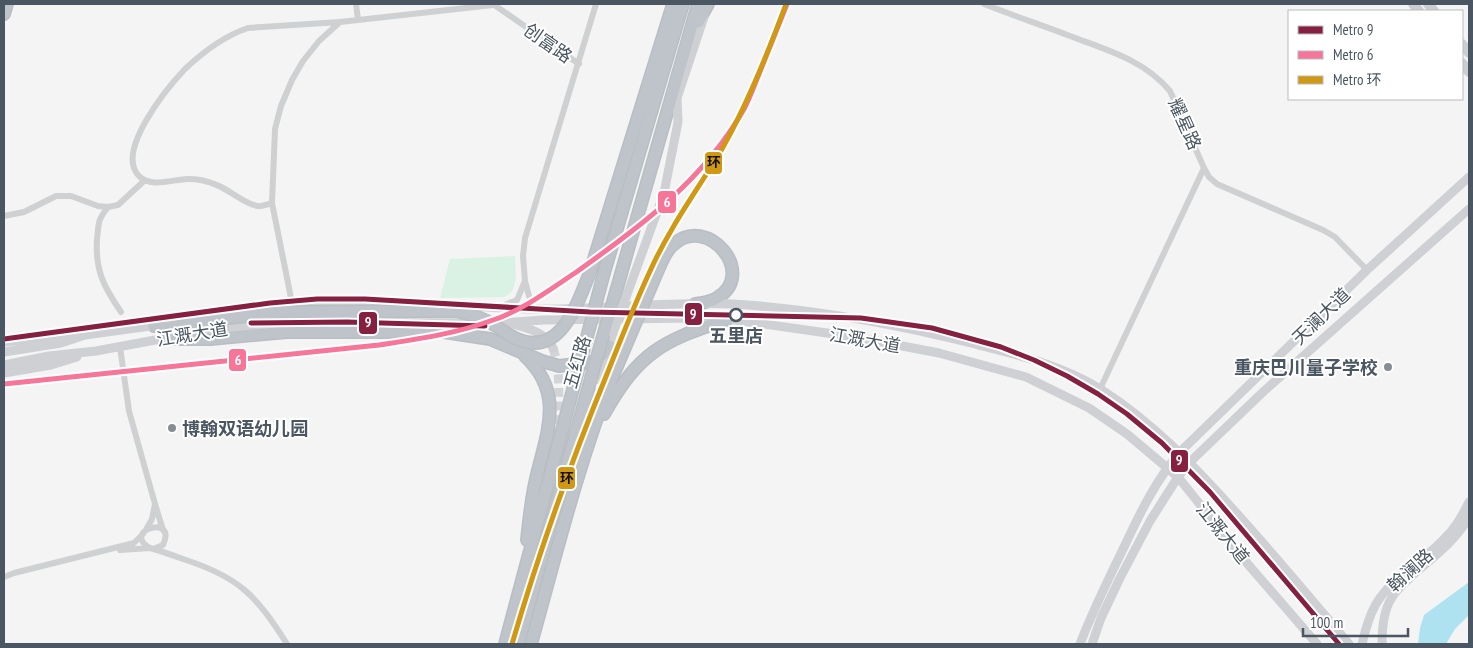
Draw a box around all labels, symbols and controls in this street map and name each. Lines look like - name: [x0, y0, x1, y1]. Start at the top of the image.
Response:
- legend: [1288, 10, 1463, 100]
- street label: 创富路: [519, 18, 577, 68]
- text: Metro 9: [1333, 20, 1373, 39]
- text: Metro 6: [1333, 45, 1374, 64]
- text: Metro 环: [1333, 70, 1382, 89]
- street label: 耀星路: [1164, 95, 1206, 153]
- line badge: 环: [704, 151, 723, 175]
- text: 环: [707, 153, 721, 171]
- line badge: 6: [657, 190, 677, 214]
- text: 6: [664, 193, 671, 211]
- street label: 天澜大道: [1287, 283, 1355, 349]
- line badge: 9: [684, 302, 703, 326]
- text: 9: [690, 305, 697, 323]
- marker: 五里店: [729, 308, 743, 322]
- line badge: 9: [358, 311, 378, 335]
- text: 9: [365, 313, 372, 331]
- street label: 江溉大道: [155, 317, 229, 351]
- street label: 江溉大道: [828, 322, 902, 358]
- place label: 五里店: [709, 324, 763, 347]
- street label: 五红路: [559, 333, 595, 391]
- line badge: 6: [228, 348, 247, 372]
- text: 6: [235, 351, 242, 369]
- place label: 重庆巴川量子学校: [1234, 356, 1378, 379]
- marker: 重庆巴川量子学校: [1382, 361, 1394, 373]
- place label: 博翰双语幼儿园: [182, 417, 308, 440]
- marker: 博翰双语幼儿园: [166, 422, 178, 434]
- line badge: 9: [1170, 449, 1189, 473]
- text: 9: [1176, 451, 1183, 469]
- line badge: 环: [557, 466, 576, 490]
- text: 环: [560, 469, 574, 487]
- street label: 江溉大道: [1191, 498, 1255, 568]
- street label: 翰澜路: [1382, 543, 1438, 597]
- scale bar: [1303, 606, 1408, 638]
- text: 100 m: [1310, 613, 1343, 632]

